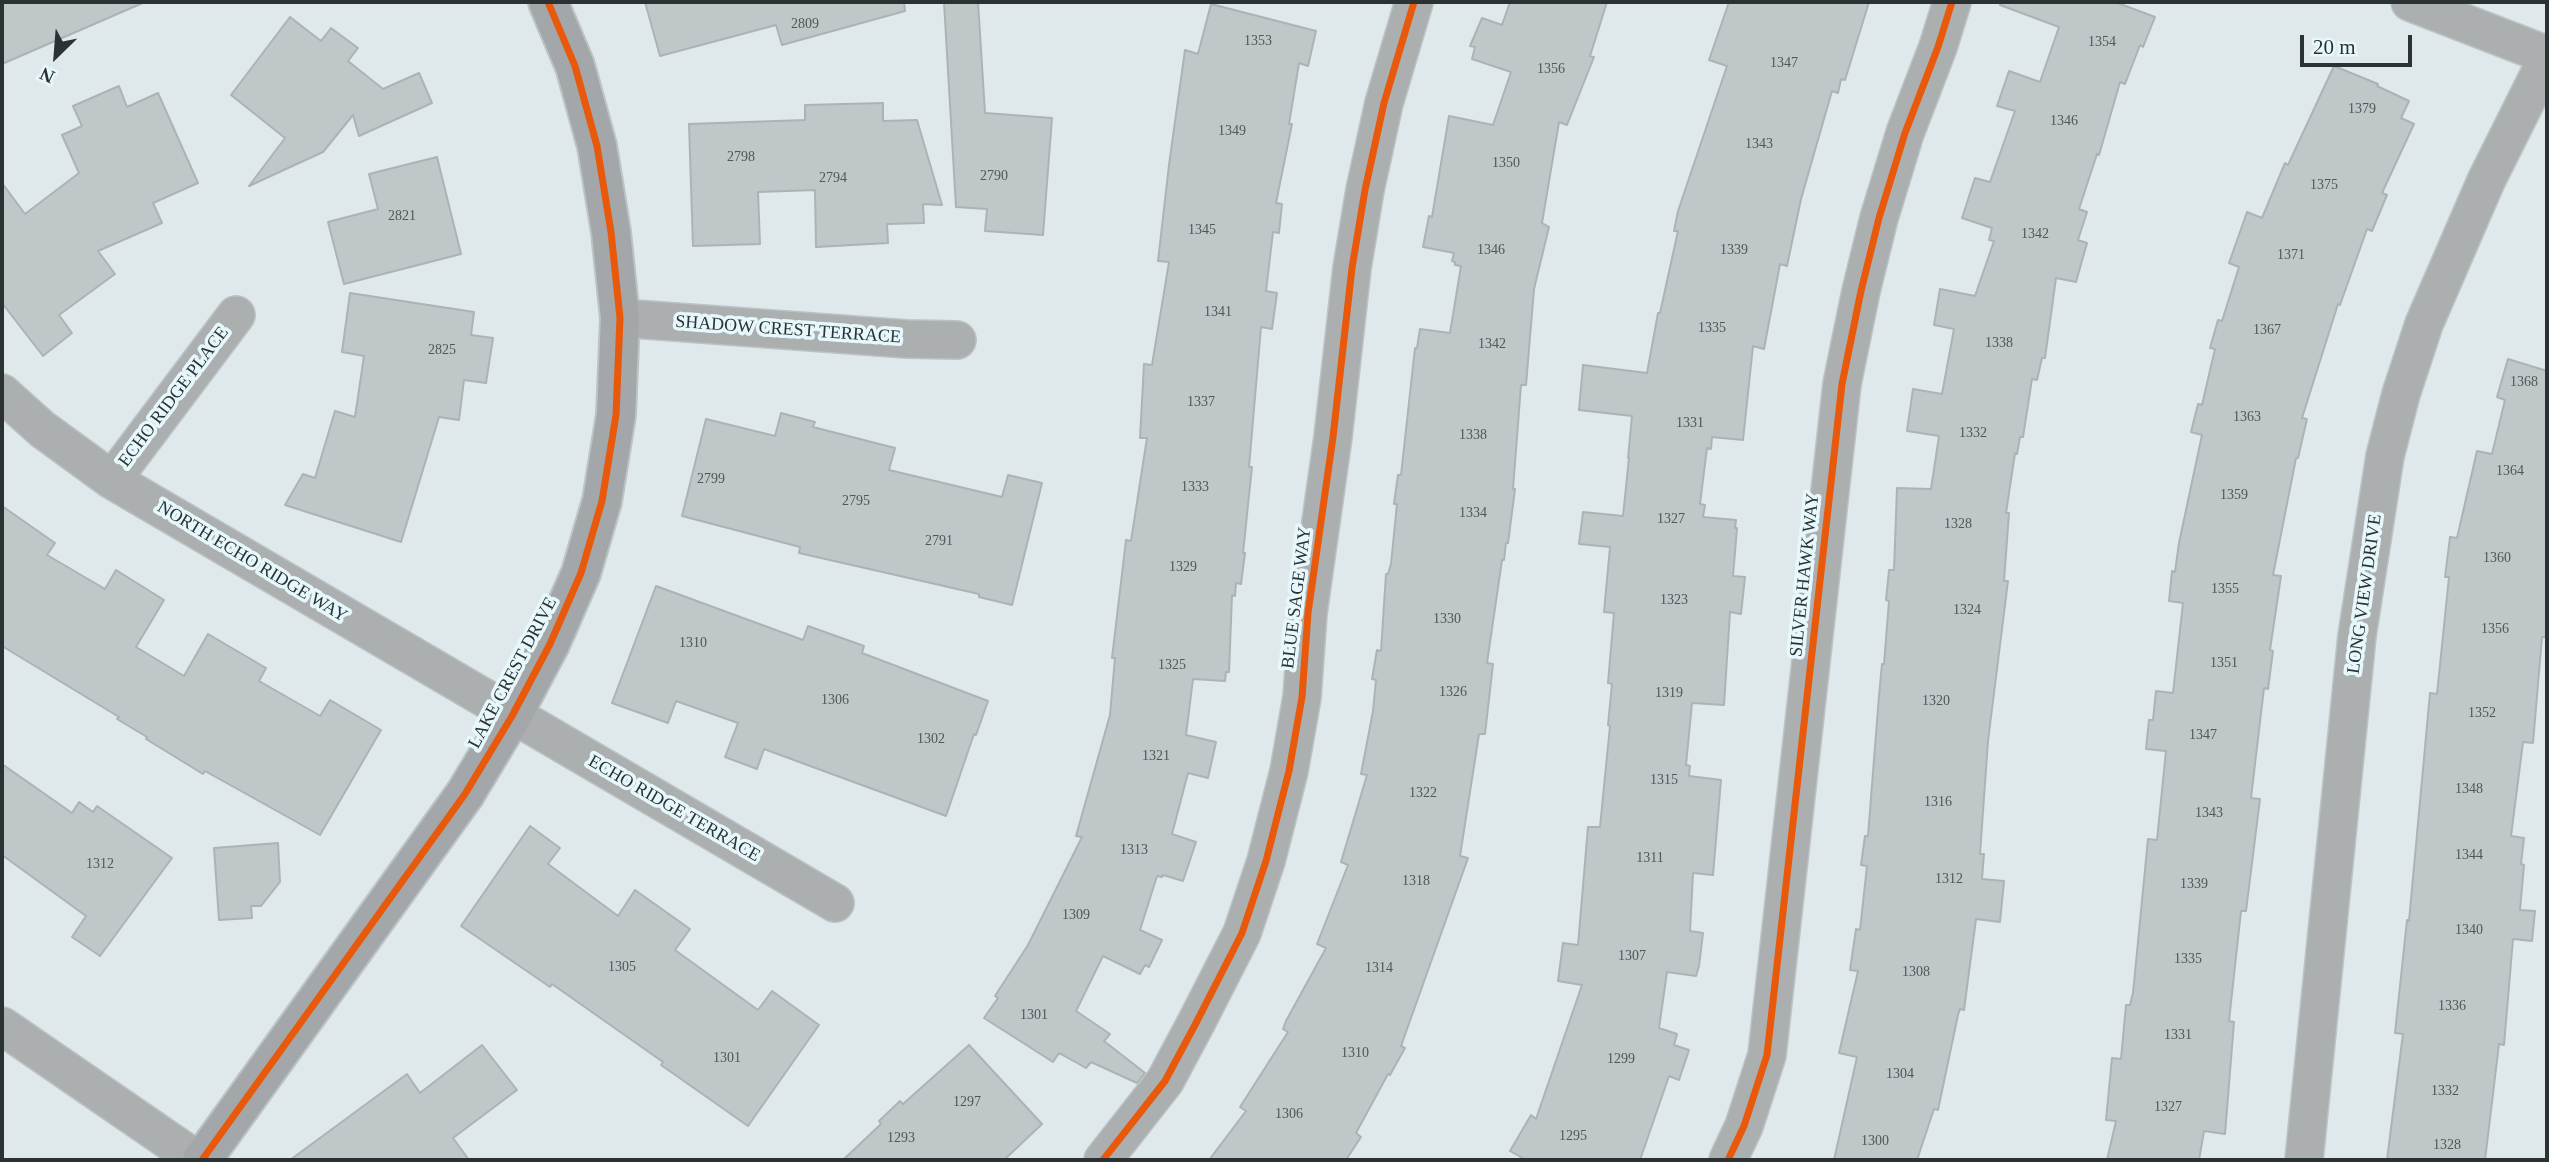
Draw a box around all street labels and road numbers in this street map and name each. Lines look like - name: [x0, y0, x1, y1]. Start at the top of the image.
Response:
- street label: SHADOW CREST TERRACE: [675, 311, 901, 349]
- street label: ECHO RIDGE PLACE: [114, 323, 234, 471]
- street label: SILVER HAWK WAY: [1786, 492, 1824, 658]
- street label: NORTH ECHO RIDGE WAY: [153, 497, 351, 627]
- street label: LONG VIEW DRIVE: [2343, 513, 2387, 675]
- street label: BLUE SAGE WAY: [1278, 526, 1316, 670]
- street label: LAKE CREST DRIVE: [464, 594, 562, 752]
- street label: ECHO RIDGE TERRACE: [584, 751, 764, 867]

